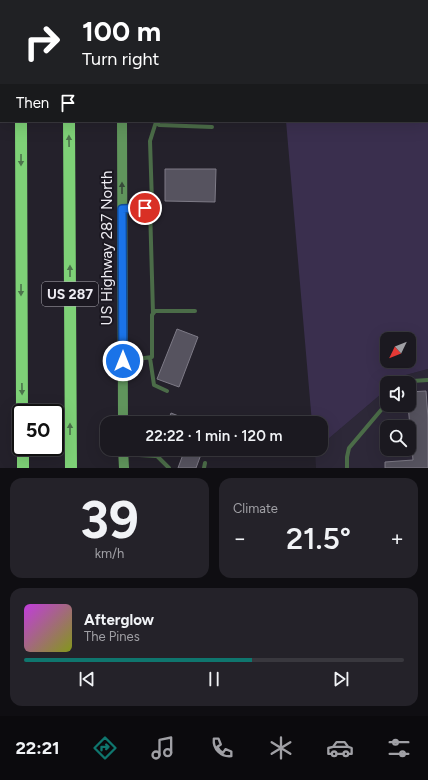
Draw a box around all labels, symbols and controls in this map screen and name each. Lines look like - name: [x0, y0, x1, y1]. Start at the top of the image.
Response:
- text: 100 m: [82, 14, 161, 48]
- icon: right: [16, 16, 68, 68]
- text: Turn right: [82, 48, 159, 70]
- icon: arrive: [57, 92, 79, 114]
- text: Then: [16, 94, 49, 112]
- one-way arrow: [66, 134, 72, 147]
- one-way arrow: [18, 154, 24, 167]
- street label: US Highway 287 North: [98, 171, 116, 325]
- one-way arrow: [119, 181, 125, 194]
- pin: [128, 191, 162, 225]
- icon: arrive: [134, 197, 156, 219]
- one-way arrow: [67, 264, 73, 277]
- road number: US 287: [42, 282, 98, 306]
- one-way arrow: [18, 284, 24, 297]
- north arrow: [380, 332, 416, 368]
- map controls: [380, 332, 416, 456]
- position arrow: [102, 340, 144, 382]
- button: sound: [380, 376, 416, 412]
- one-way arrow: [18, 383, 25, 395]
- speed limit sign: 50: [12, 404, 64, 456]
- button: search: [380, 420, 416, 456]
- one-way arrow: [67, 422, 73, 435]
- text: 22:22 · 1 min · 120 m: [146, 427, 282, 445]
- text: 39: [80, 489, 139, 551]
- text: Climate: [233, 501, 278, 516]
- text: 21.5°: [286, 520, 351, 557]
- text: −: [233, 525, 247, 552]
- text: +: [390, 525, 404, 552]
- text: km/h: [95, 546, 124, 561]
- text: Afterglow: [84, 611, 154, 629]
- text: The Pines: [84, 629, 140, 644]
- icon: previous: [76, 668, 98, 690]
- icon: pause: [203, 668, 225, 690]
- icon: next: [330, 668, 352, 690]
- icon: directions: [91, 734, 119, 762]
- icon: music: [149, 734, 177, 762]
- icon: phone: [208, 734, 236, 762]
- icon: climate: [267, 734, 295, 762]
- icon: car: [326, 734, 354, 762]
- icon: filters: [385, 734, 413, 762]
- text: 22:21: [15, 737, 60, 759]

